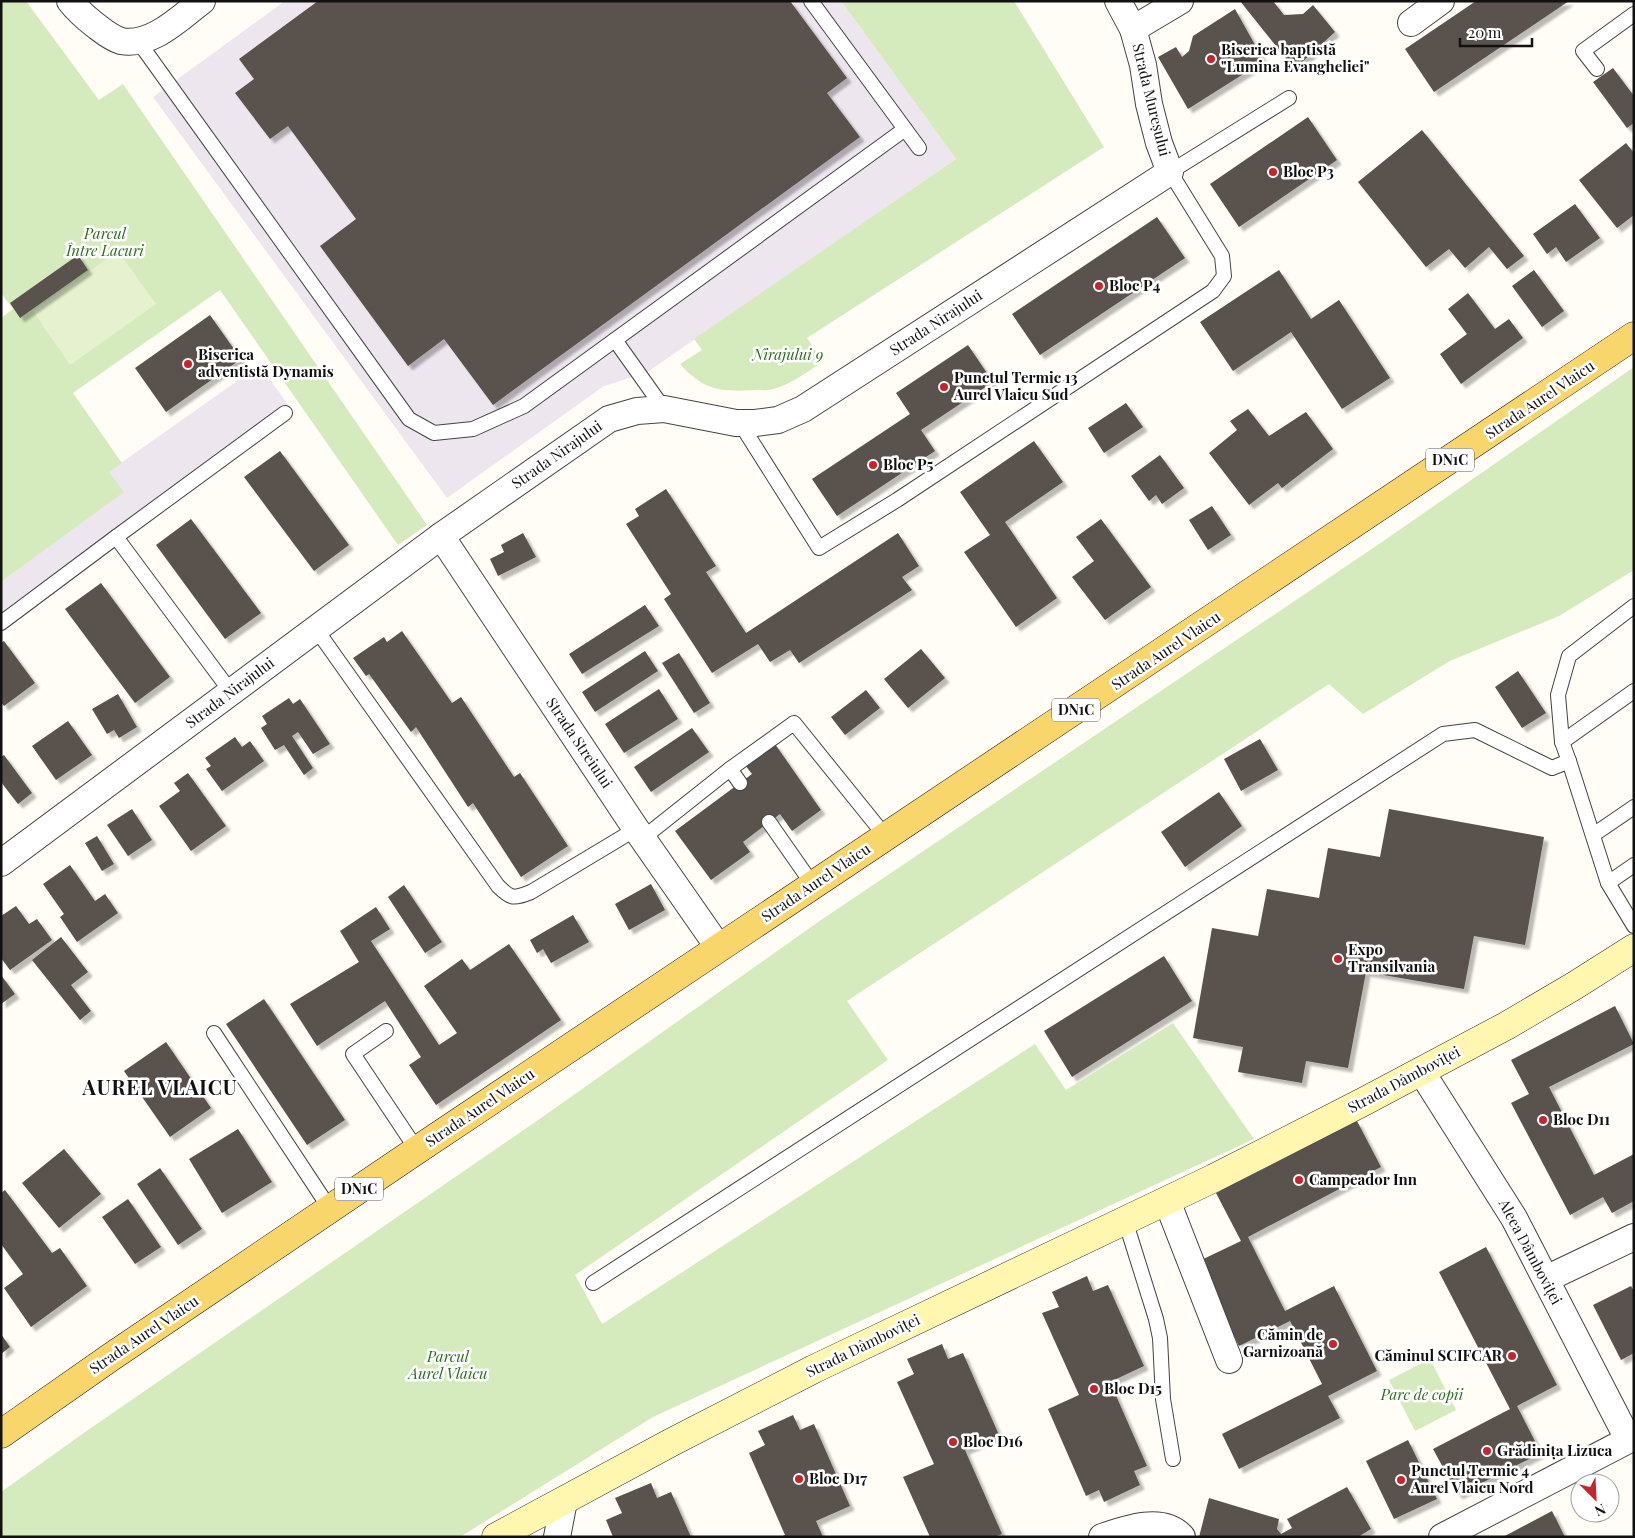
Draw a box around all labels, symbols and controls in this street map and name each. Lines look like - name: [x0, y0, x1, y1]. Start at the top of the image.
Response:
- scale bar: [1460, 15, 1532, 47]
- text: 20 m: [1468, 22, 1502, 42]
- place label: Biserica baptistă "Lumina Evangheliei": [1221, 39, 1369, 76]
- street label: Strada Mureșului: [1128, 41, 1176, 159]
- marker: Biserica baptistă "Lumina Evangheliei": [1205, 53, 1217, 65]
- place label: Bloc P3: [1283, 161, 1334, 181]
- marker: Bloc P3: [1267, 166, 1279, 178]
- park label: Parcul Între Lacuri: [65, 223, 144, 260]
- place label: Bloc P4: [1109, 275, 1161, 295]
- marker: Bloc P4: [1093, 280, 1105, 292]
- street label: Strada Nirajului: [885, 284, 986, 360]
- place label: Biserica adventistă Dynamis: [198, 344, 334, 381]
- park label: Nirajului 9: [751, 344, 823, 364]
- street label: Strada Aurel Vlaicu: [1481, 355, 1598, 443]
- marker: Biserica adventistă Dynamis: [182, 358, 194, 370]
- place label: Punctul Termic 13 Aurel Vlaicu Sud: [953, 367, 1078, 404]
- marker: Punctul Termic 13 Aurel Vlaicu Sud: [938, 381, 950, 393]
- street label: Strada Nirajului: [507, 415, 606, 493]
- road number: DN1C: [1426, 448, 1474, 472]
- place label: Bloc P5: [883, 454, 934, 474]
- marker: Bloc P5: [867, 459, 879, 471]
- street label: Strada Aurel Vlaicu: [1107, 606, 1224, 694]
- street label: Strada Nirajului: [181, 652, 278, 732]
- street label: Strada Streiului: [542, 693, 618, 792]
- road number: DN1C: [1052, 698, 1100, 722]
- street label: Strada Aurel Vlaicu: [757, 838, 874, 926]
- place label: Expo Transilvania: [1348, 939, 1435, 976]
- marker: Expo Transilvania: [1332, 953, 1344, 965]
- street label: Strada Dâmboviței: [1344, 1041, 1464, 1117]
- street label: Strada Aurel Vlaicu: [421, 1063, 538, 1151]
- district label: AUREL VLAICU: [81, 1073, 238, 1100]
- place label: Bloc D11: [1553, 1109, 1610, 1129]
- marker: Bloc D11: [1537, 1114, 1549, 1126]
- place label: Campeador Inn: [1309, 1169, 1418, 1189]
- marker: Campeador Inn: [1293, 1174, 1305, 1186]
- road number: DN1C: [335, 1178, 383, 1200]
- street label: Aleea Dâmboviței: [1494, 1194, 1567, 1308]
- street label: Strada Aurel Vlaicu: [85, 1290, 202, 1378]
- street label: Strada Dâmboviței: [802, 1309, 923, 1381]
- place label: Cămin de Garnizoană: [1243, 1324, 1323, 1361]
- marker: Cămin de Garnizoană: [1327, 1338, 1339, 1350]
- place label: Căminul SCIFCAR: [1374, 1345, 1503, 1365]
- park label: Parcul Aurel Vlaicu: [407, 1346, 487, 1383]
- marker: Căminul SCIFCAR: [1506, 1350, 1518, 1362]
- place label: Bloc D15: [1104, 1378, 1162, 1398]
- marker: Bloc D15: [1088, 1383, 1100, 1395]
- park label: Parc de copii: [1380, 1384, 1464, 1404]
- place label: Bloc D16: [963, 1431, 1023, 1451]
- marker: Bloc D16: [947, 1436, 959, 1448]
- place label: Grădinița Lizuca: [1497, 1440, 1612, 1460]
- marker: Grădinița Lizuca: [1481, 1445, 1493, 1457]
- place label: Punctul Termic 4 Aurel Vlaicu Nord: [1410, 1460, 1534, 1497]
- place label: Bloc D17: [809, 1468, 867, 1488]
- marker: Bloc D17: [793, 1473, 805, 1485]
- north arrow: [1570, 1473, 1620, 1523]
- marker: Punctul Termic 4 Aurel Vlaicu Nord: [1395, 1474, 1407, 1486]
- text: N: [1592, 1500, 1609, 1521]

